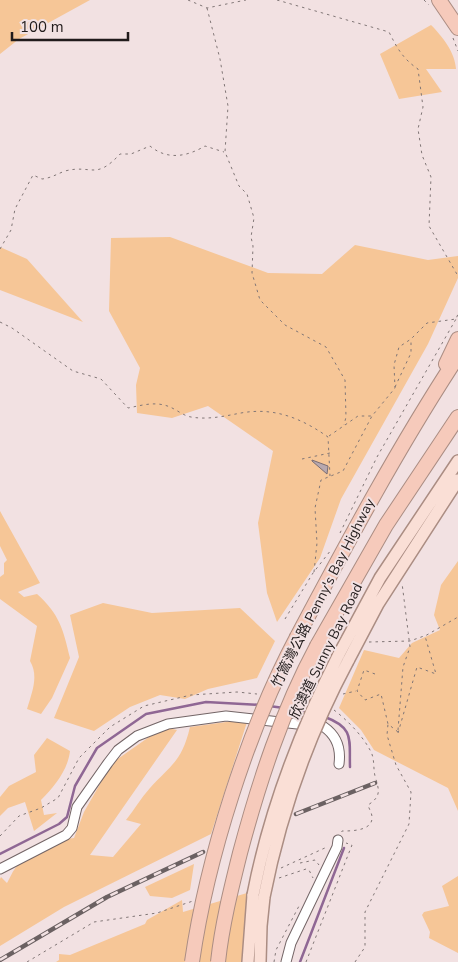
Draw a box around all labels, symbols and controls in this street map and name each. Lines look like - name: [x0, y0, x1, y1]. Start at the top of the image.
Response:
- scale bar: [12, 10, 129, 42]
- text: 100 m: [20, 17, 64, 37]
- street label: 竹篙灣公路 Penny's Bay Highway: [267, 494, 379, 691]
- street label: 欣澳道 Sunny Bay Road: [285, 580, 367, 722]

